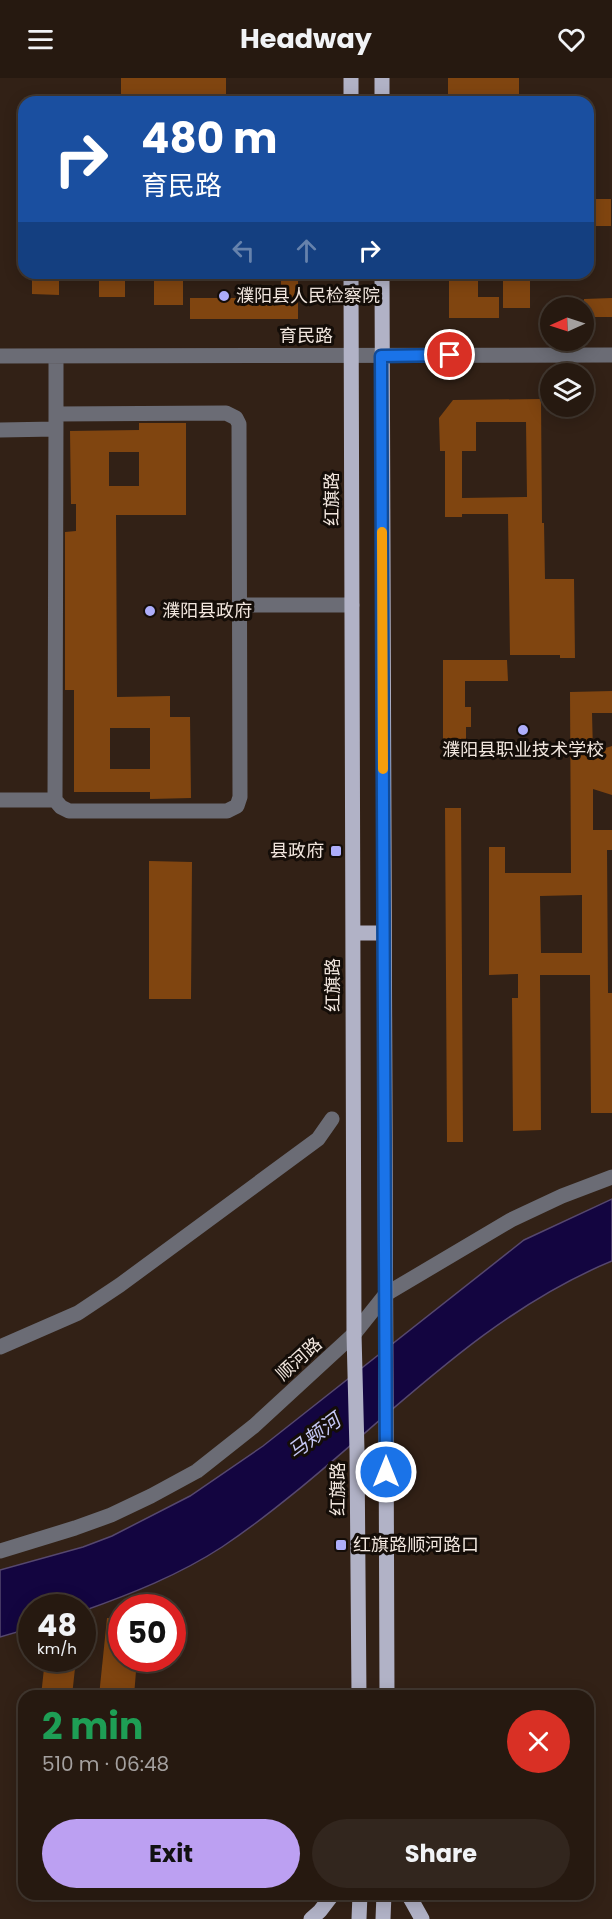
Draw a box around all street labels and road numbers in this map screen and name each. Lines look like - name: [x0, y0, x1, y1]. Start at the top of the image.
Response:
- street label: 育民路: [279, 323, 333, 348]
- street label: 红旗路: [319, 472, 344, 526]
- street label: 红旗路: [320, 958, 345, 1012]
- street label: 顺河路: [270, 1331, 327, 1386]
- street label: 红旗路: [325, 1462, 350, 1516]

